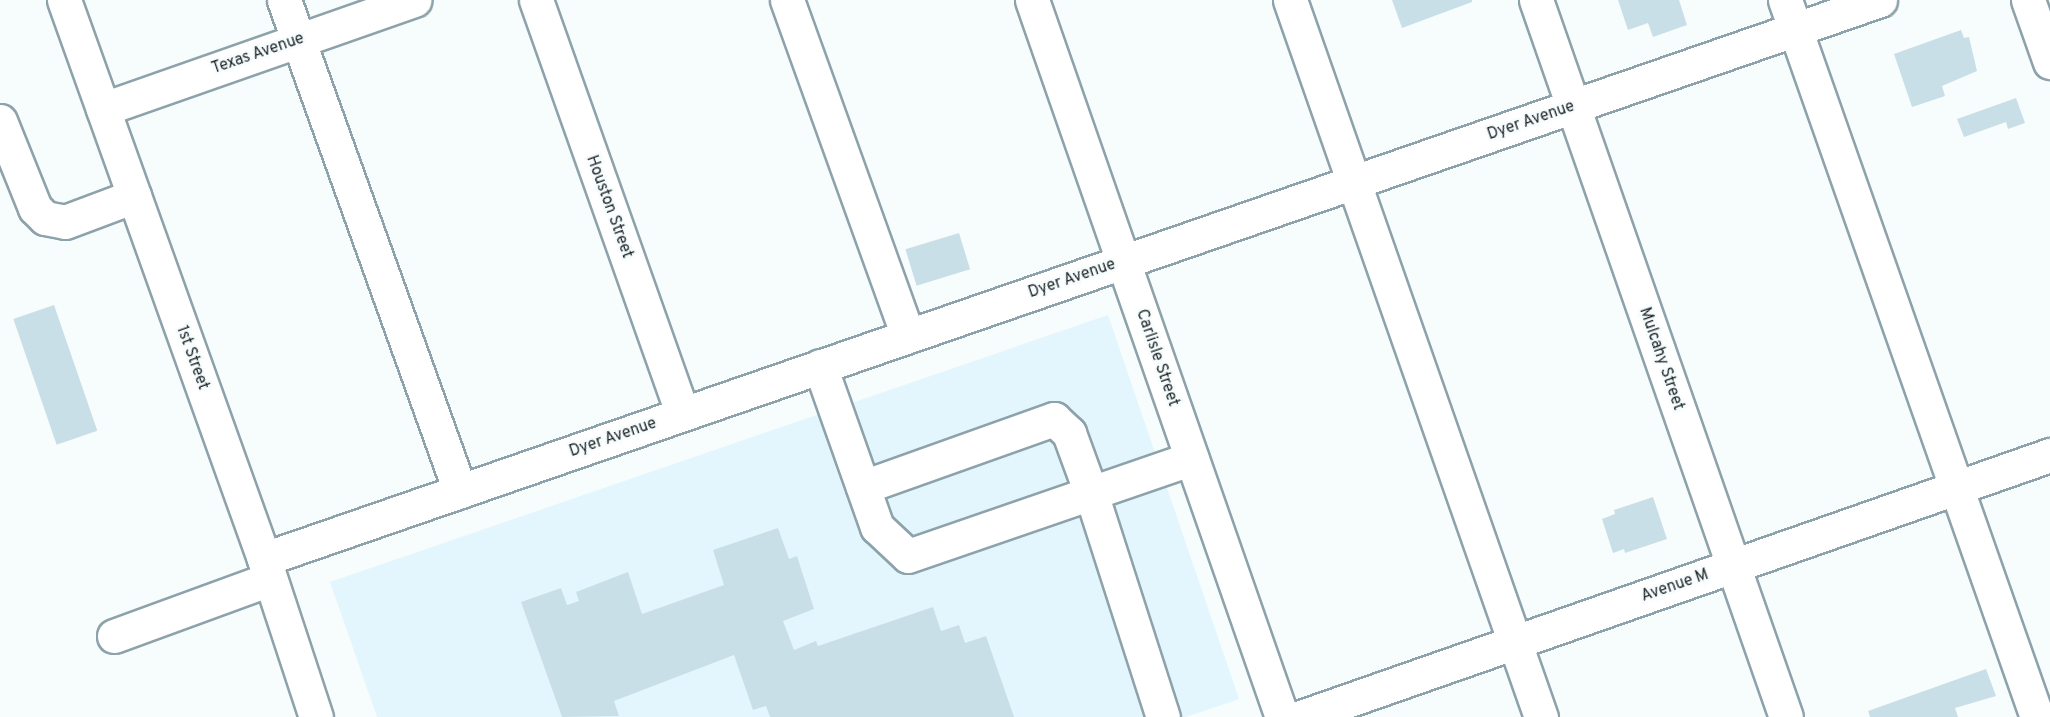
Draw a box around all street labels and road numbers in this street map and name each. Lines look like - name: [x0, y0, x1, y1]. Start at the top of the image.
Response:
- street label: Texas Avenue: [209, 29, 307, 79]
- street label: Dyer Avenue: [1485, 97, 1577, 145]
- street label: Houston Street: [581, 153, 637, 261]
- street label: Dyer Avenue: [1026, 255, 1118, 303]
- street label: Mulcahy Street: [1634, 305, 1688, 413]
- street label: Carlisle Street: [1131, 307, 1183, 409]
- street label: 1st Street: [172, 323, 212, 393]
- street label: Dyer Avenue: [567, 414, 659, 462]
- street label: Avenue M: [1639, 566, 1711, 606]

